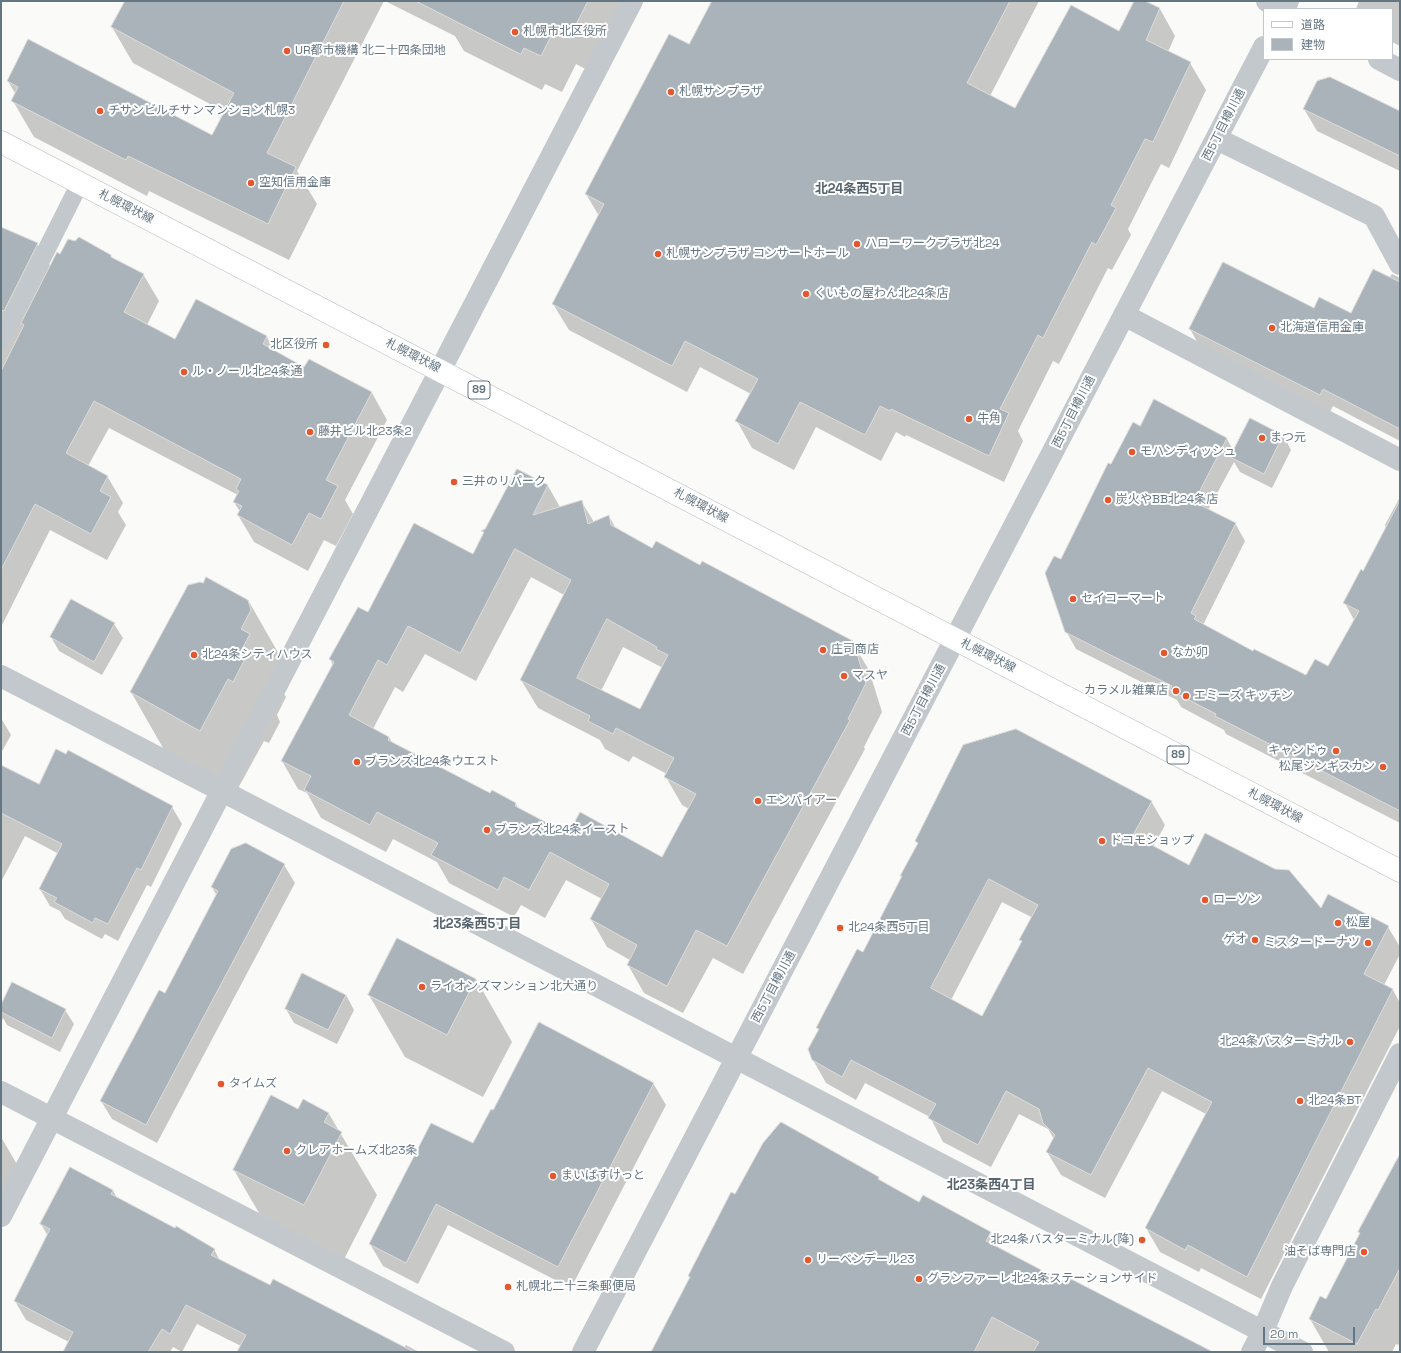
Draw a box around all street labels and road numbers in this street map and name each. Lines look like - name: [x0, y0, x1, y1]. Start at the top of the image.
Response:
- street label: 西5丁目樽川通: [1200, 86, 1248, 164]
- street label: 札幌環状線: [96, 187, 156, 227]
- street label: 札幌環状線: [383, 336, 443, 376]
- street label: 西5丁目樽川通: [1050, 373, 1098, 451]
- road number: 89: [468, 381, 490, 399]
- street label: 札幌環状線: [671, 486, 731, 526]
- street label: 札幌環状線: [958, 636, 1018, 676]
- street label: 西5丁目樽川通: [899, 662, 949, 738]
- road number: 89: [1167, 746, 1189, 764]
- street label: 札幌環状線: [1245, 786, 1305, 826]
- street label: 西5丁目樽川通: [749, 949, 799, 1025]

